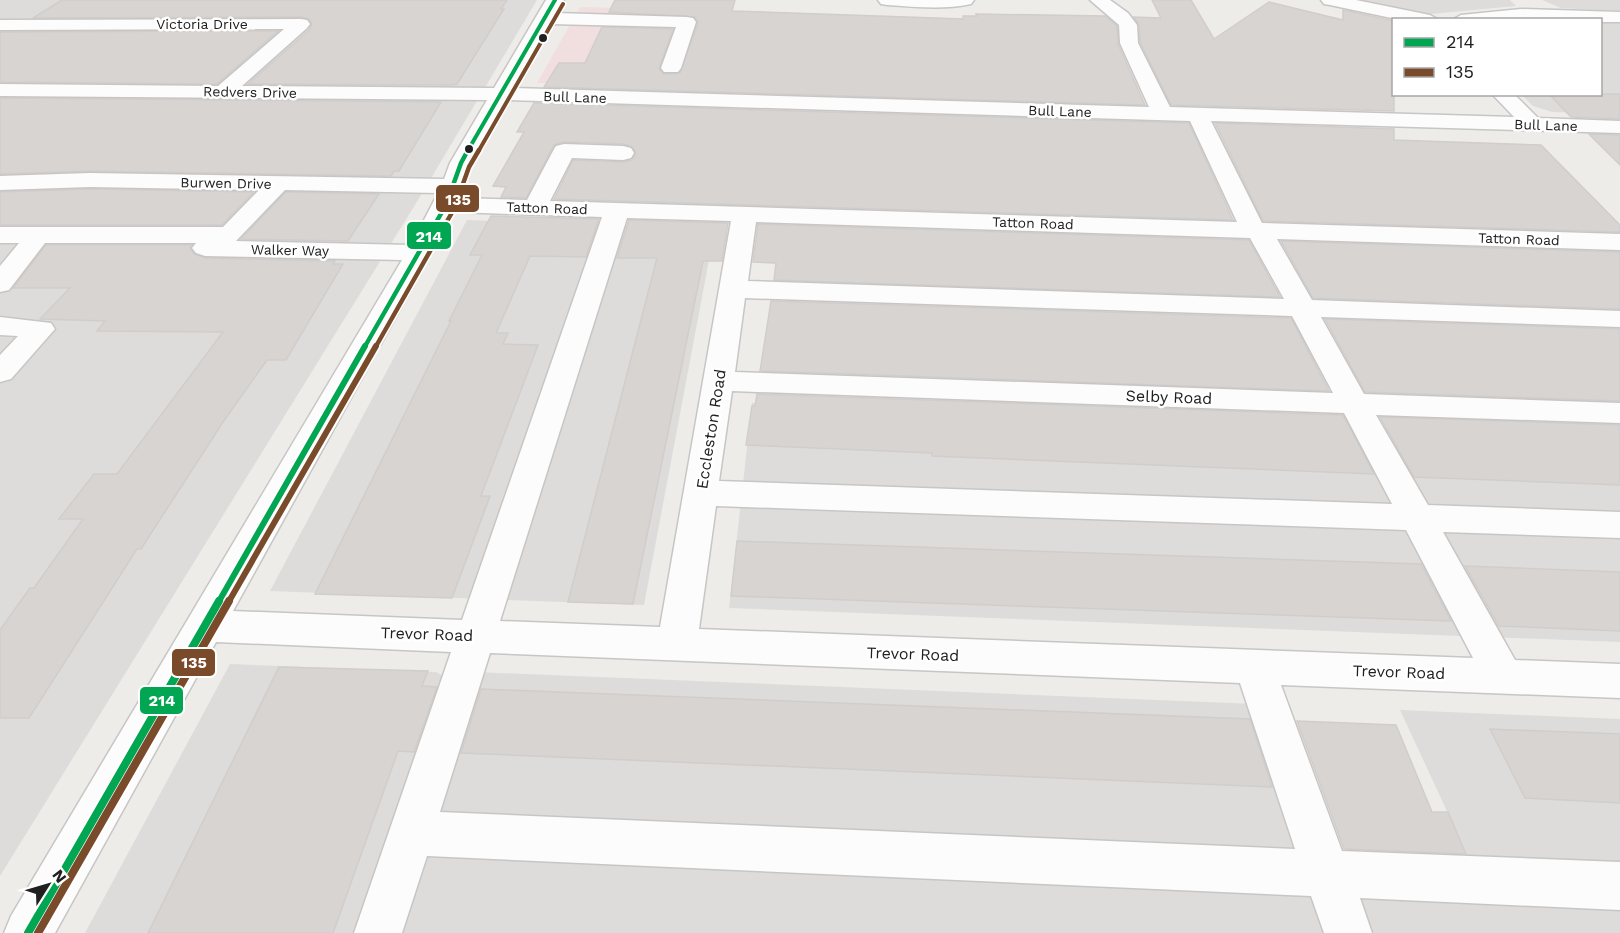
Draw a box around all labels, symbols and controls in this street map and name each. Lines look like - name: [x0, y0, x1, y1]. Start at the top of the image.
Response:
- street label: Victoria Drive: [156, 16, 248, 32]
- legend: [1392, 18, 1602, 96]
- text: 214: [1446, 31, 1475, 52]
- unlabelled marker: [537, 32, 549, 44]
- text: 135: [1446, 61, 1474, 82]
- street label: Redvers Drive: [203, 83, 297, 101]
- street label: Bull Lane: [543, 88, 607, 106]
- street label: Bull Lane: [1028, 102, 1092, 120]
- street label: Bull Lane: [1514, 116, 1578, 134]
- unlabelled marker: [463, 143, 475, 155]
- street label: Burwen Drive: [180, 174, 272, 192]
- line badge: 135: [435, 184, 480, 213]
- text: 135: [445, 190, 471, 209]
- street label: Tatton Road: [506, 199, 588, 217]
- street label: Tatton Road: [992, 214, 1074, 232]
- line badge: 214: [406, 221, 452, 250]
- text: 214: [416, 227, 442, 246]
- street label: Tatton Road: [1478, 230, 1560, 248]
- street label: Walker Way: [251, 241, 330, 259]
- street label: Eccleston Road: [692, 368, 730, 490]
- street label: Selby Road: [1125, 386, 1213, 408]
- street label: Trevor Road: [380, 623, 474, 645]
- street label: Trevor Road: [866, 643, 960, 665]
- line badge: 135: [171, 648, 216, 677]
- text: 135: [181, 653, 207, 672]
- street label: Trevor Road: [1352, 661, 1446, 683]
- line badge: 214: [139, 686, 184, 715]
- text: 214: [149, 691, 175, 710]
- north arrow: [18, 855, 78, 915]
- text: N: [48, 866, 71, 887]

